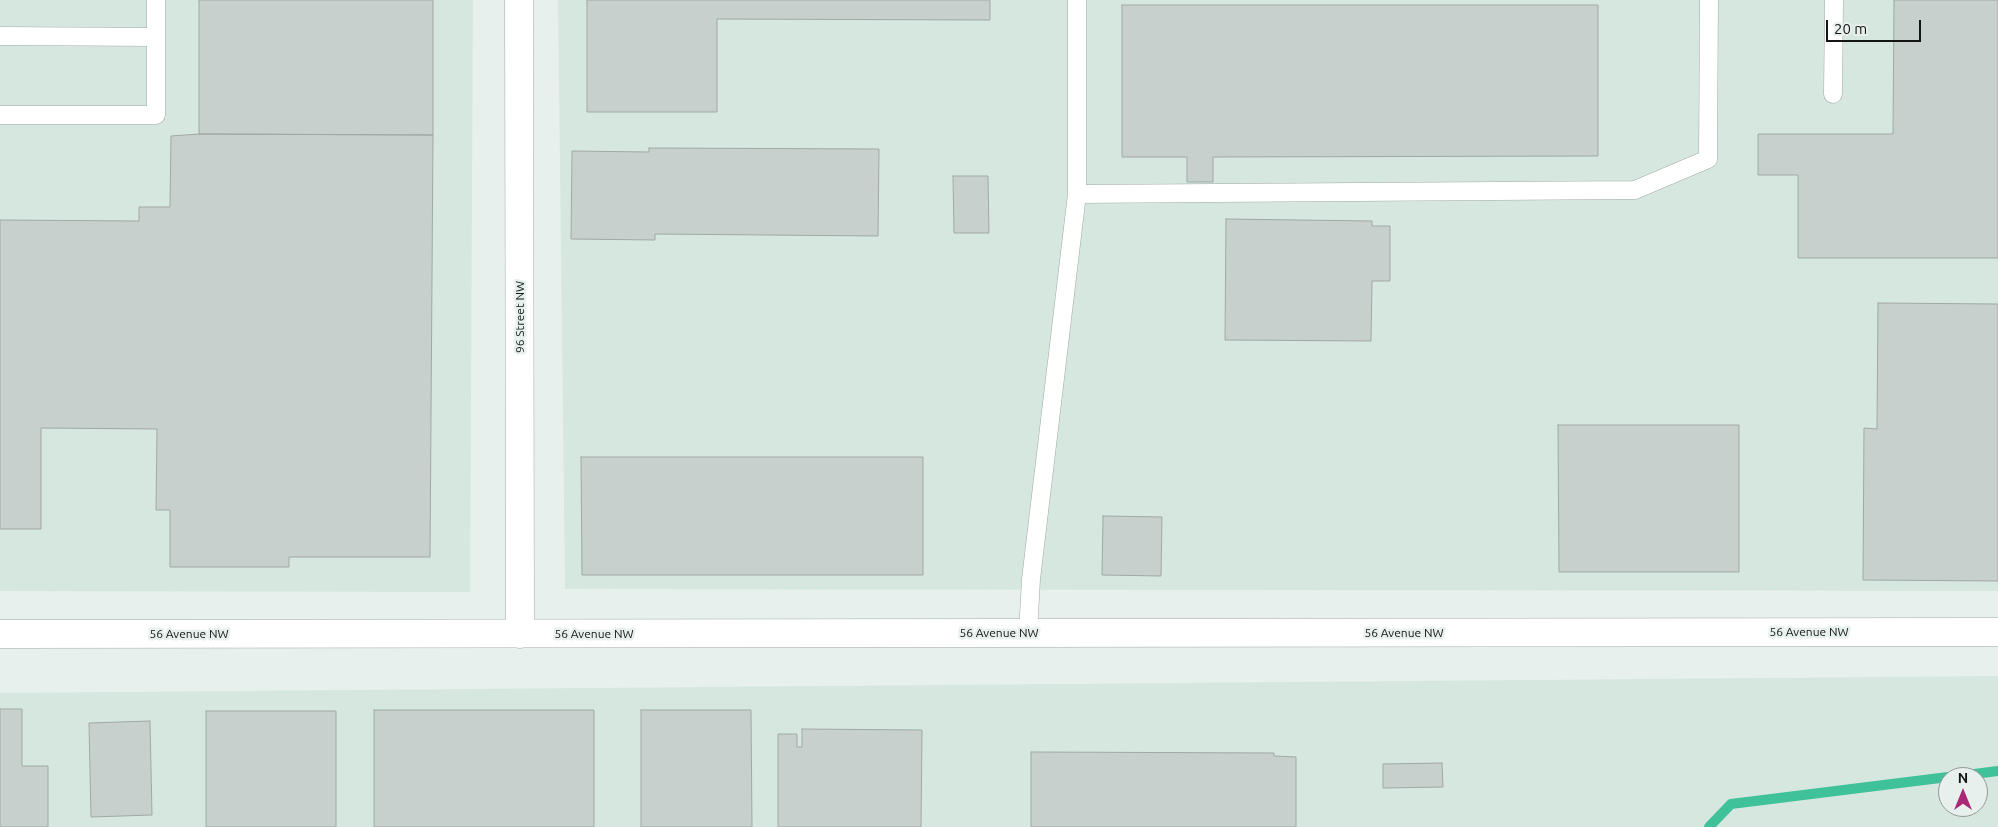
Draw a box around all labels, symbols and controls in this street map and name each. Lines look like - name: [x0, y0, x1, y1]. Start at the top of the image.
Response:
- scale bar: [1828, 10, 1923, 42]
- text: 20 m: [1834, 20, 1867, 37]
- street label: 96 Street NW: [513, 281, 527, 353]
- street label: 56 Avenue NW: [1769, 625, 1849, 639]
- street label: 56 Avenue NW: [959, 626, 1039, 640]
- street label: 56 Avenue NW: [1364, 626, 1444, 640]
- street label: 56 Avenue NW: [149, 627, 229, 641]
- street label: 56 Avenue NW: [554, 627, 634, 641]
- north arrow: [1938, 767, 1988, 817]
- text: N: [1958, 770, 1968, 786]

